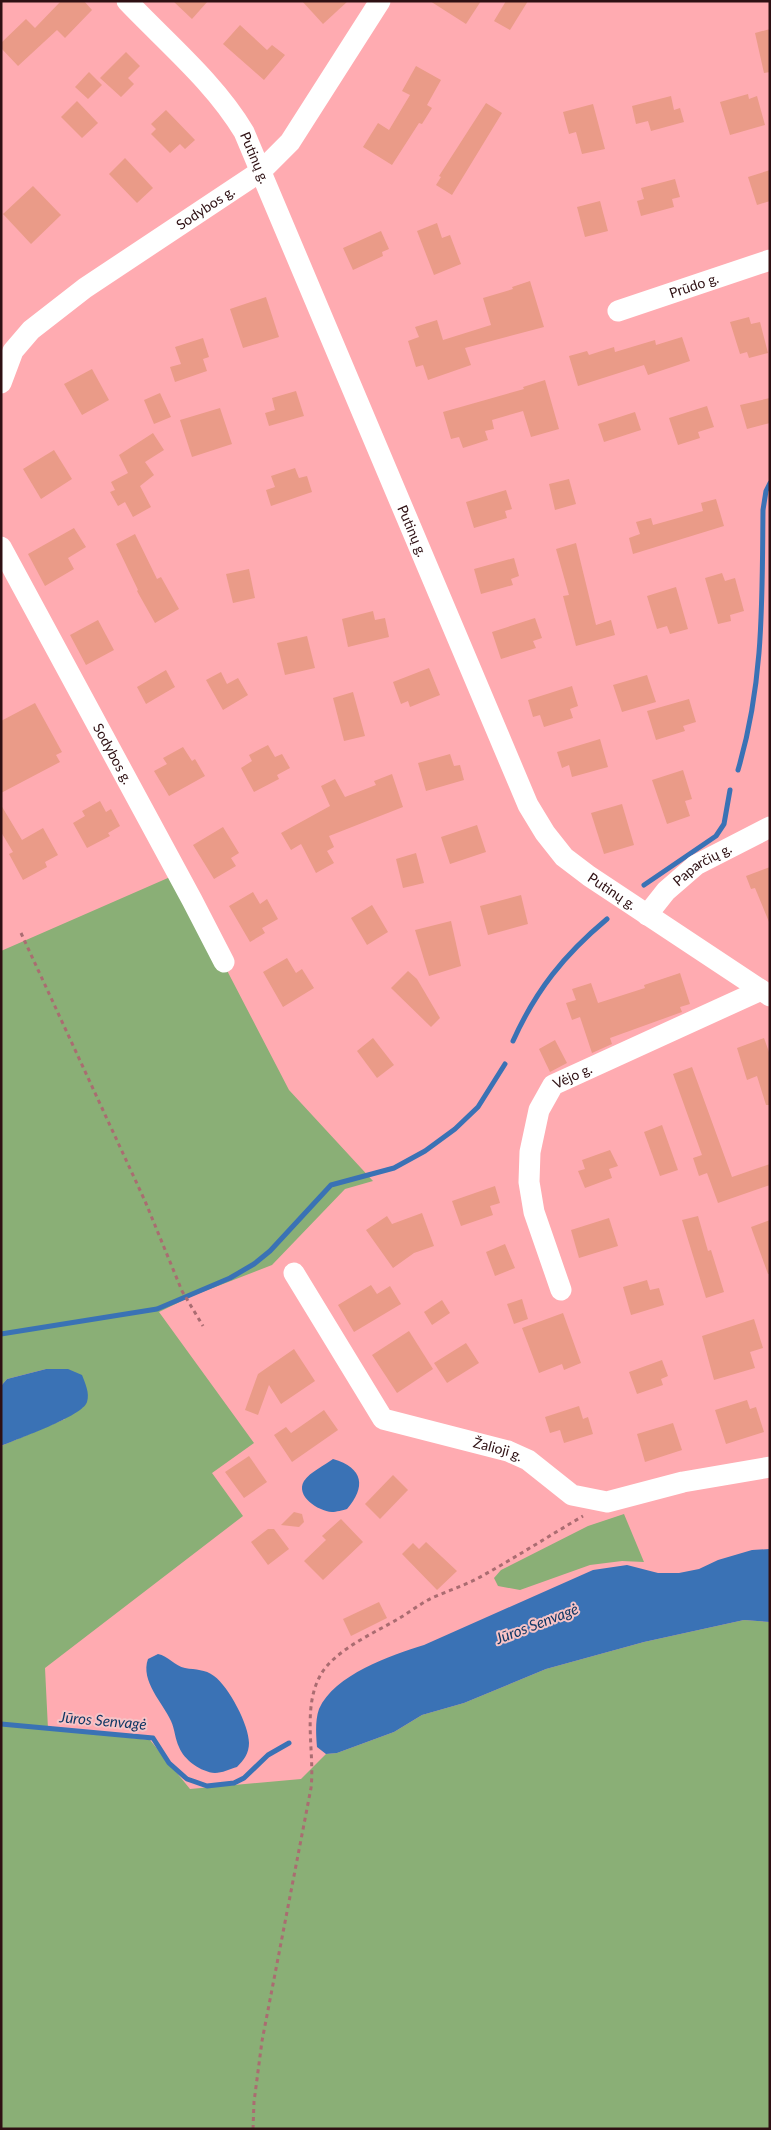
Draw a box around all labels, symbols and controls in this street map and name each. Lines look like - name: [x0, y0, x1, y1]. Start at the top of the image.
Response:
- street label: Putinų g.: [237, 129, 274, 186]
- street label: Sodybos g.: [173, 182, 238, 233]
- street label: Prūdo g.: [667, 269, 721, 301]
- street label: Putinų g.: [394, 502, 431, 559]
- street label: Sodybos g.: [90, 720, 137, 787]
- street label: Paparčių g.: [669, 839, 734, 889]
- street label: Putinų g.: [585, 869, 640, 913]
- street label: Vėjo g.: [550, 1059, 595, 1092]
- street label: Žalioji g.: [472, 1433, 526, 1465]
- water label: Jūros Senvagė: [492, 1599, 581, 1647]
- water label: Jūros Senvagė: [58, 1707, 147, 1733]

